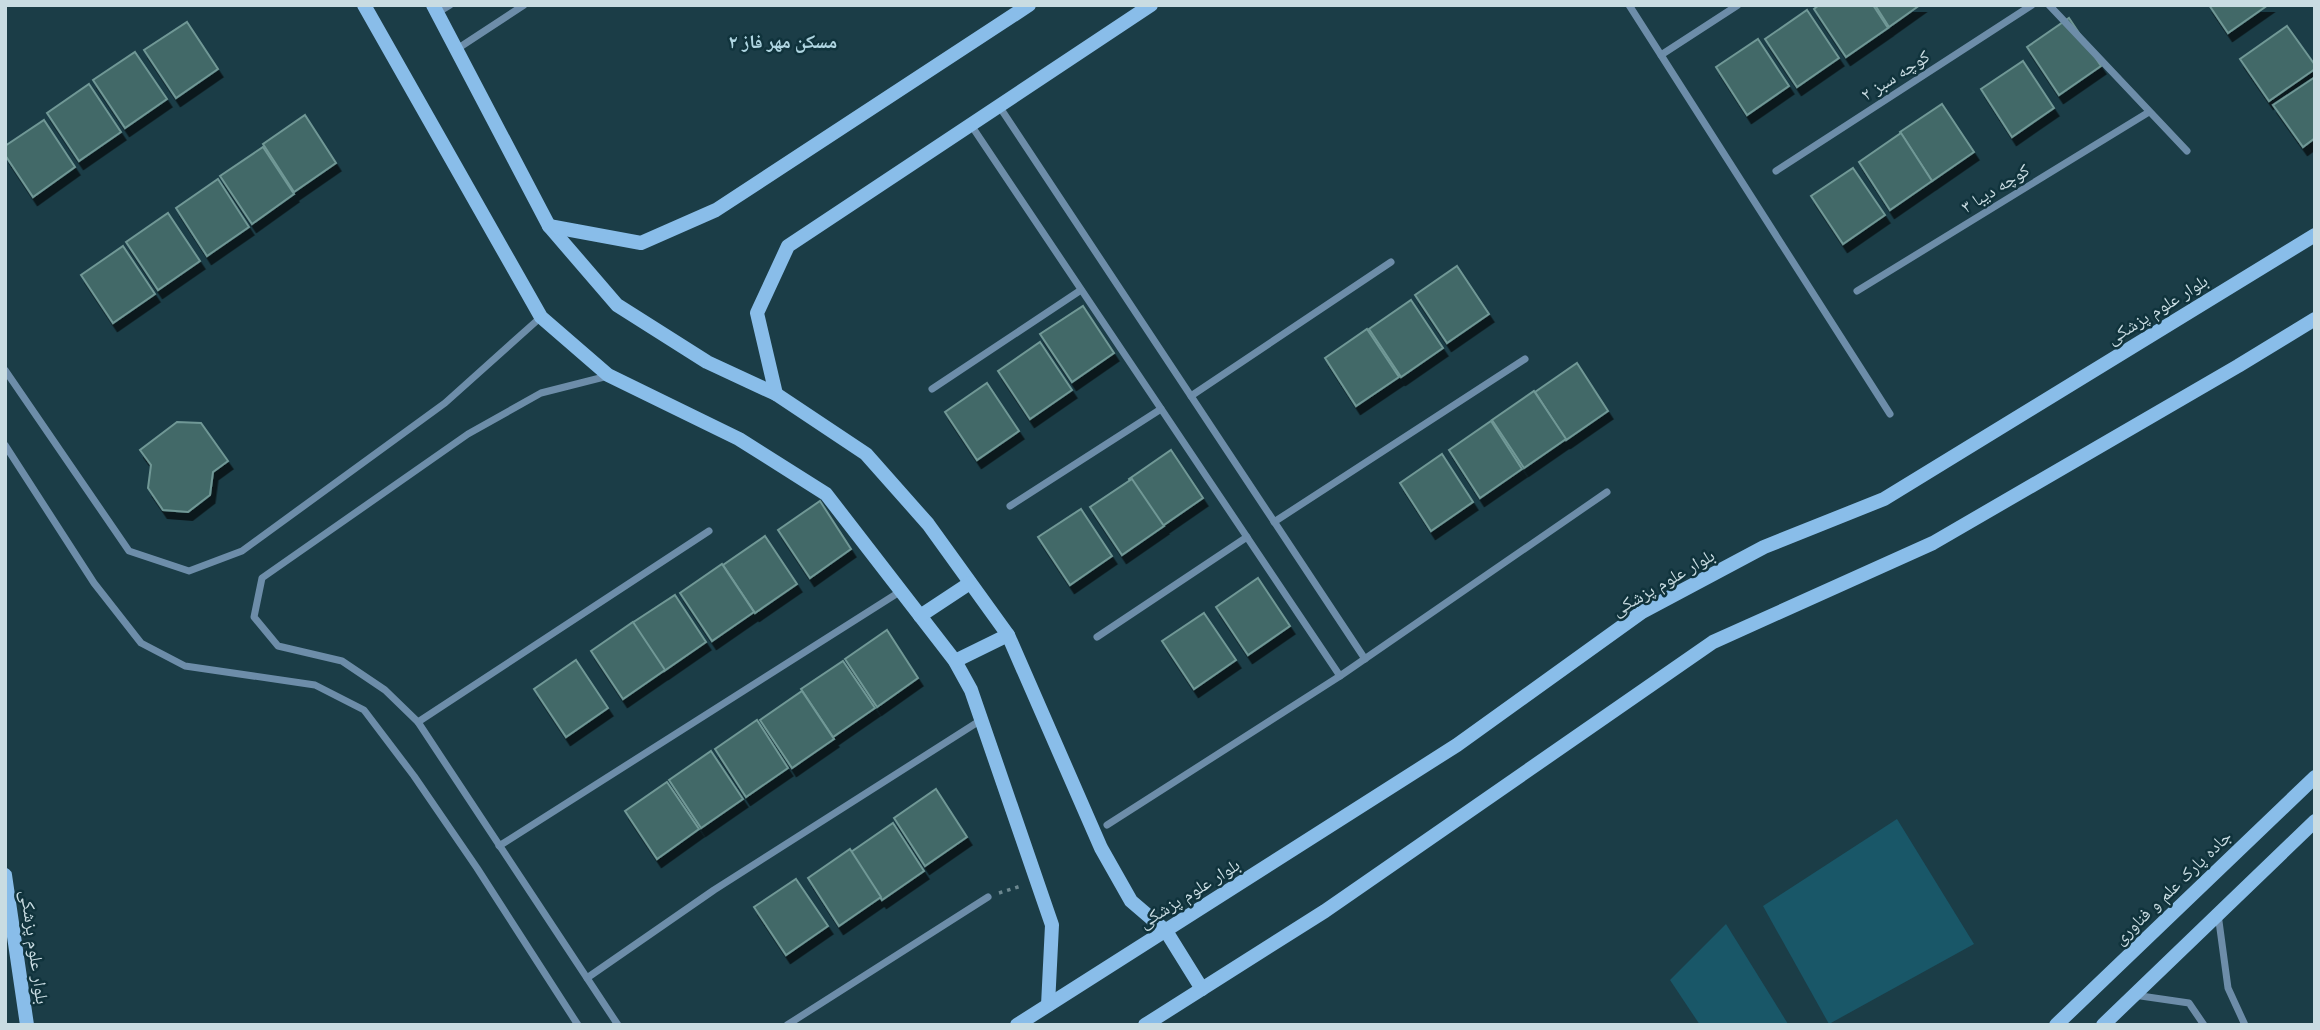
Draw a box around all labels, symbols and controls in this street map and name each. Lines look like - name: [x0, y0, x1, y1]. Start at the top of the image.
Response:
- district label: مسکن مهر فاز ۲: [729, 28, 837, 55]
- street label: کوچه سبز ۲: [1856, 43, 1935, 107]
- street label: کوچه دیبا ۳: [1956, 157, 2035, 219]
- street label: بلوار علوم پزشکی: [2101, 268, 2213, 350]
- street label: بلوار علوم پزشکی: [1607, 542, 1719, 622]
- street label: جاده پارک علم و فناوری: [2107, 824, 2237, 950]
- street label: بلوار علوم پزشکی: [1133, 852, 1245, 934]
- street label: بلوار علوم پزشکی: [15, 888, 55, 1006]

